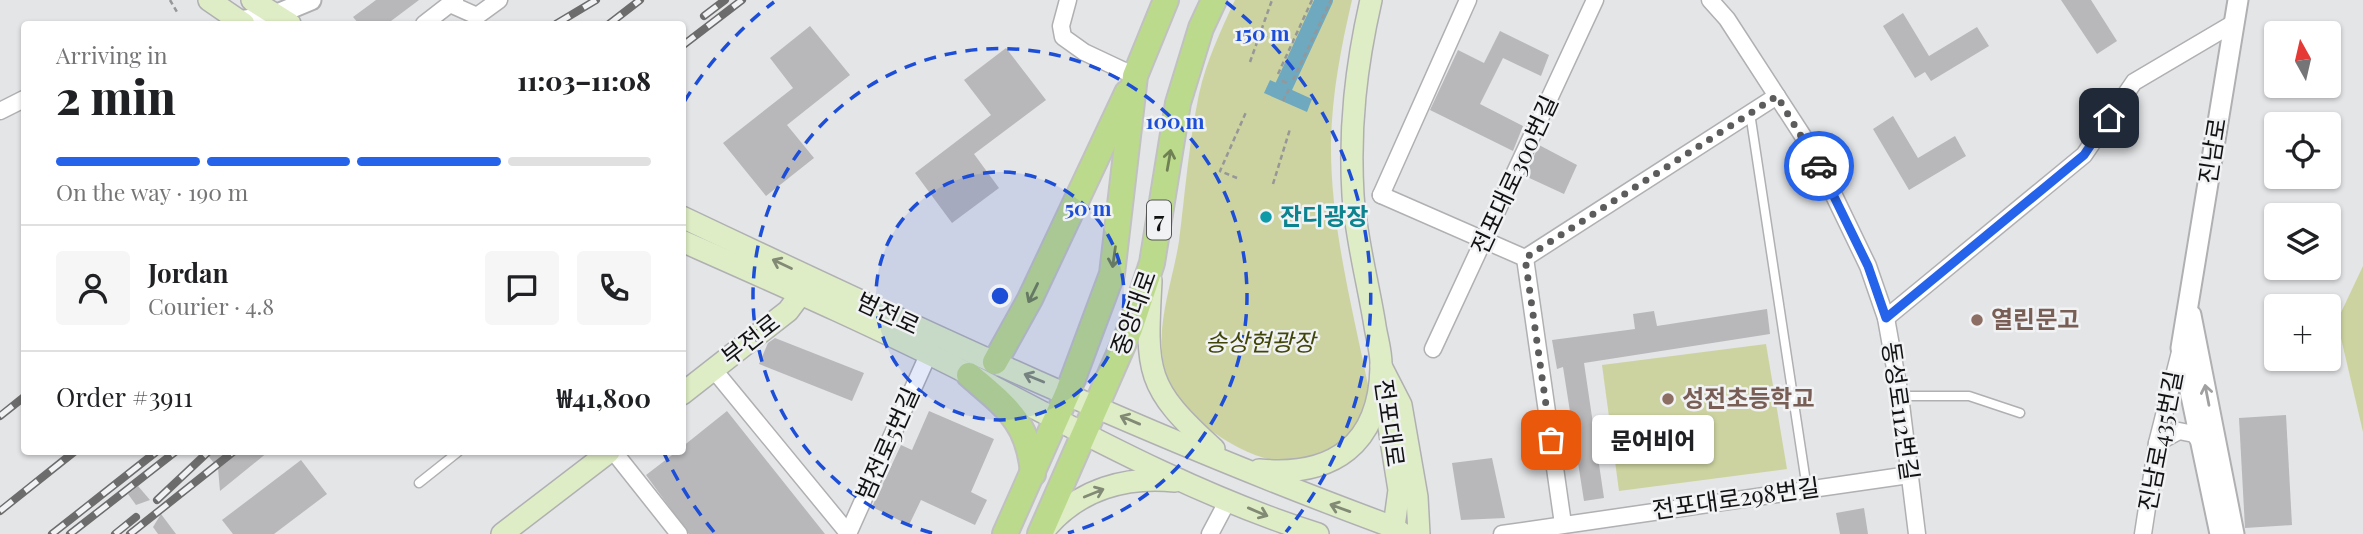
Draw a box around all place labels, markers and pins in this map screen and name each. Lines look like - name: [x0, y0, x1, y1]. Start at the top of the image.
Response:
- pin: [2079, 88, 2139, 148]
- place label: 잔디광장: [1280, 199, 1368, 231]
- marker: 잔디광장: [1258, 209, 1274, 225]
- centre of rings: [988, 284, 1012, 308]
- place label: 열린문고: [1991, 302, 2079, 334]
- marker: 열린문고: [1969, 312, 1985, 328]
- place label: 성전초등학교: [1682, 381, 1814, 413]
- marker: 성전초등학교: [1660, 391, 1676, 407]
- pin: [1521, 410, 1581, 470]
- callout: 문어비어: [1593, 416, 1716, 464]

